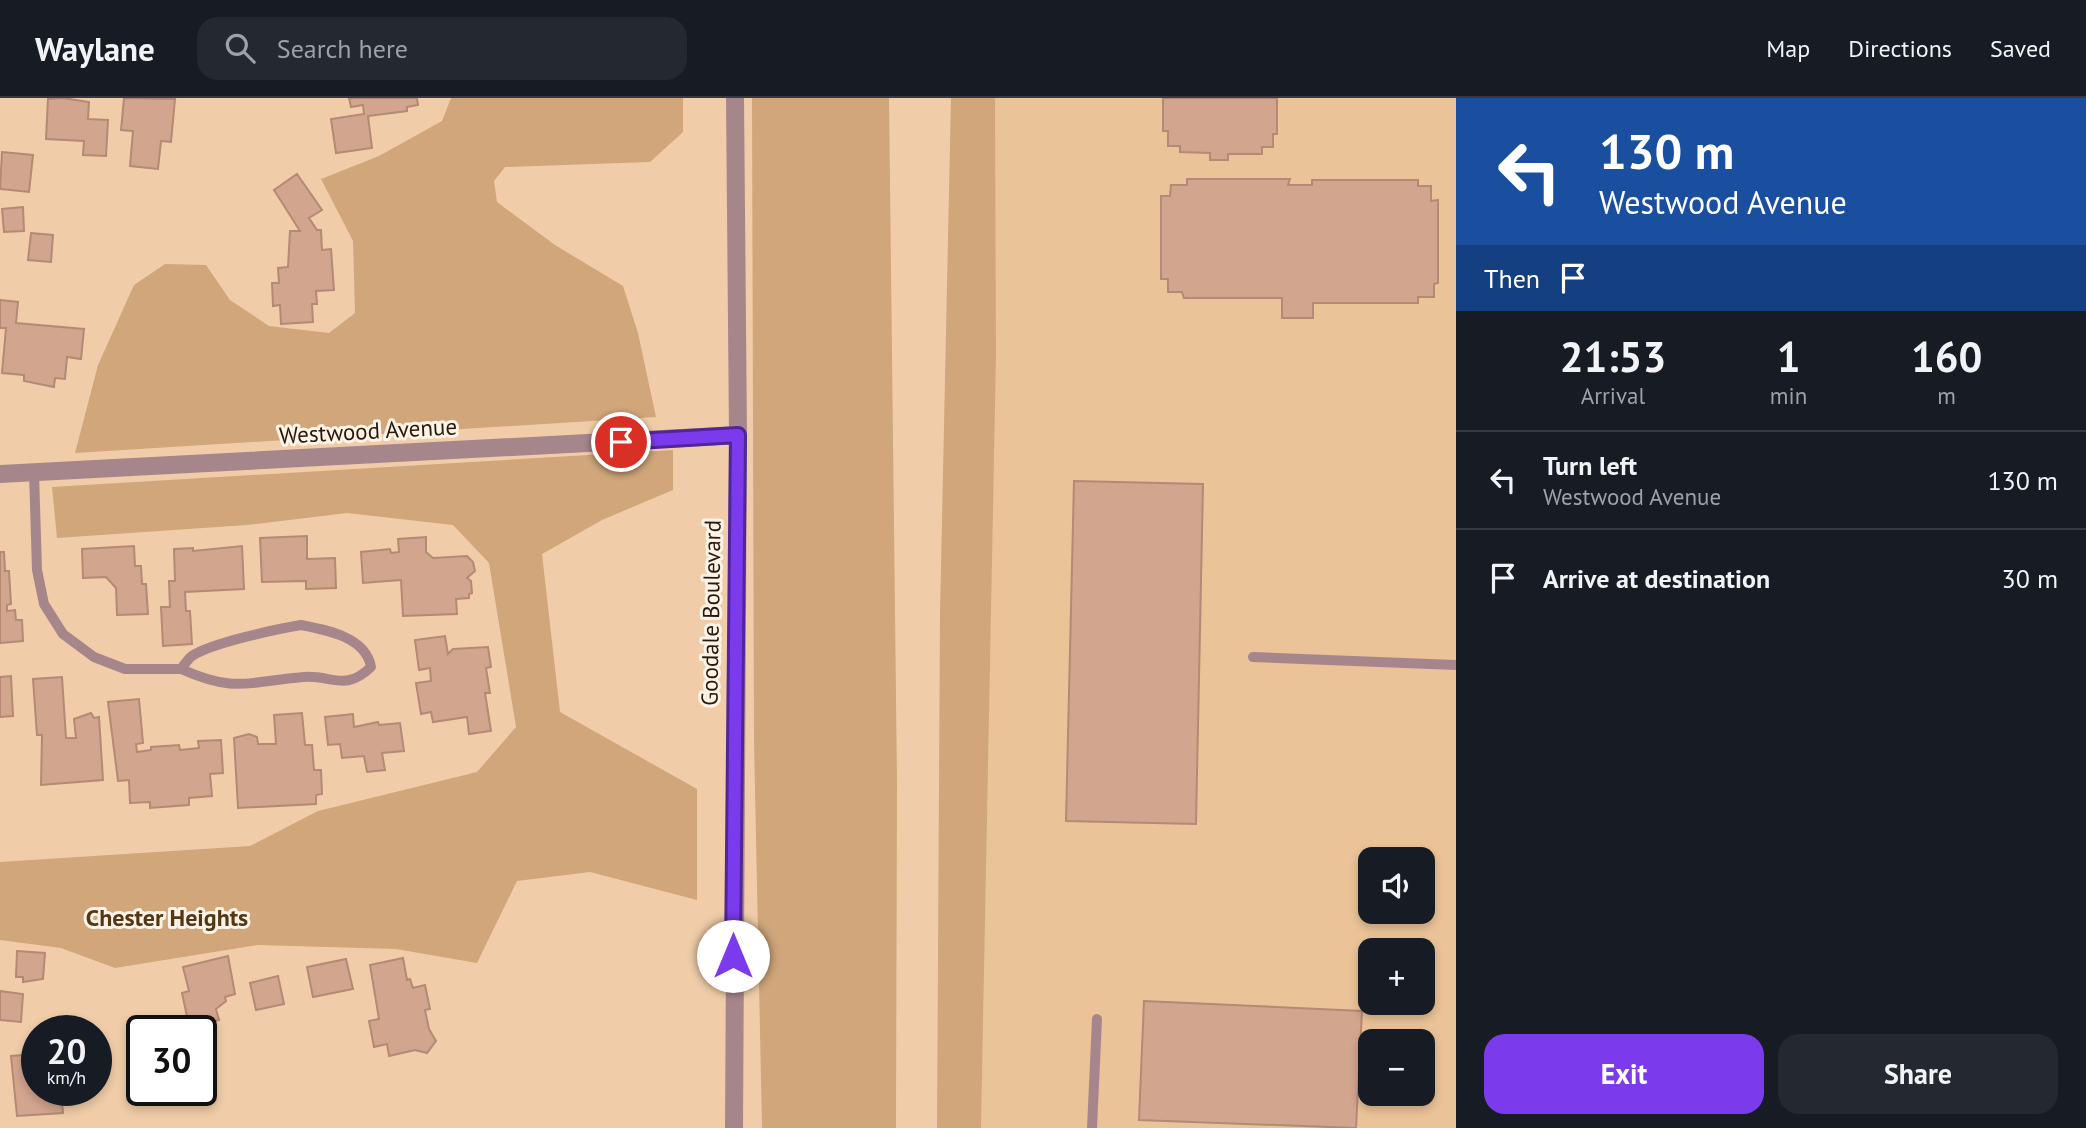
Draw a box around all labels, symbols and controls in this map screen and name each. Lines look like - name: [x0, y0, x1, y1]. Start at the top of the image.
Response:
- search box: [197, 17, 687, 80]
- text: Waylane: [35, 27, 155, 70]
- icon: search: [221, 29, 259, 67]
- text: Search here: [277, 32, 408, 65]
- text: Map: [1766, 33, 1810, 64]
- text: Directions: [1848, 33, 1952, 64]
- text: Saved: [1990, 33, 2051, 64]
- text: 130 m: [1599, 119, 1734, 183]
- icon: left: [1484, 126, 1575, 217]
- text: Westwood Avenue: [1599, 181, 1847, 223]
- icon: arrive: [1554, 259, 1592, 297]
- text: Then: [1484, 262, 1540, 295]
- text: 21:53: [1560, 329, 1666, 384]
- text: 1: [1777, 329, 1800, 384]
- text: 160: [1911, 329, 1982, 384]
- text: Arrival: [1581, 381, 1645, 410]
- text: min: [1770, 381, 1807, 410]
- text: m: [1937, 381, 1956, 410]
- street label: Westwood Avenue: [278, 411, 458, 450]
- pin: [591, 412, 651, 472]
- icon: arrive: [602, 423, 640, 461]
- text: Turn left: [1543, 449, 1637, 482]
- icon: left: [1484, 461, 1522, 499]
- text: 130 m: [1987, 464, 2058, 497]
- text: Westwood Avenue: [1543, 482, 1721, 511]
- street label: Goodale Boulevard: [694, 520, 727, 706]
- icon: arrive: [1484, 559, 1522, 597]
- text: Arrive at destination: [1543, 562, 1770, 595]
- text: 30 m: [2002, 562, 2058, 595]
- map controls: [1358, 847, 1435, 1106]
- button: sound: [1358, 847, 1435, 924]
- district label: Chester Heights: [86, 902, 248, 933]
- position arrow: [696, 919, 770, 993]
- button: +: [1358, 938, 1435, 1015]
- speed limit sign: 30: [126, 1015, 217, 1106]
- text: 20: [47, 1028, 86, 1074]
- button: −: [1358, 1029, 1435, 1106]
- button: Exit: [1484, 1034, 1764, 1114]
- button: Share: [1778, 1034, 2058, 1114]
- text: km/h: [47, 1066, 86, 1089]

